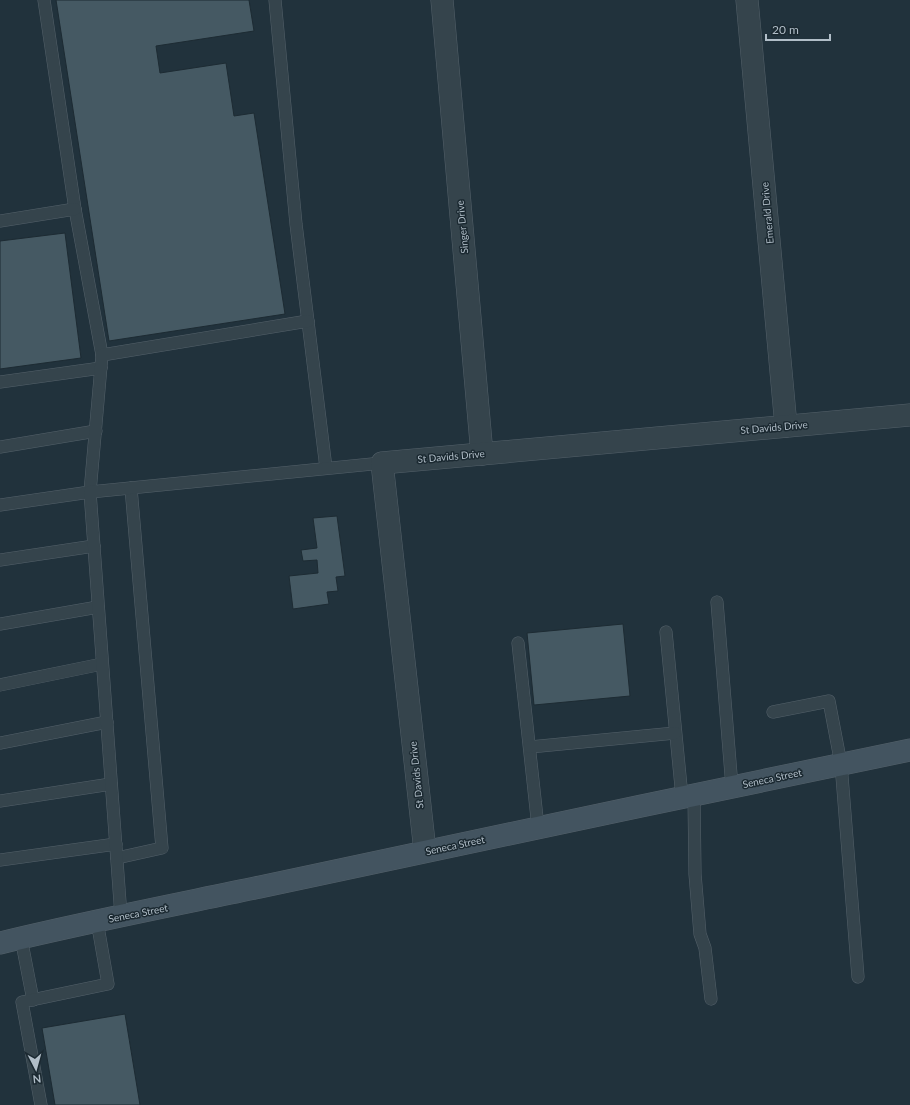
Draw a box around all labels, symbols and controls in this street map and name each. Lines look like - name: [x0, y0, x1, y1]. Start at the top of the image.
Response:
- scale bar: [766, 16, 830, 42]
- text: 20 m: [772, 22, 799, 37]
- street label: Emerald Drive: [758, 182, 776, 244]
- street label: Singer Drive: [454, 200, 470, 254]
- street label: St Davids Drive: [740, 418, 808, 436]
- street label: St Davids Drive: [417, 447, 485, 465]
- street label: St Davids Drive: [407, 741, 425, 809]
- street label: Seneca Street: [741, 766, 803, 790]
- street label: Seneca Street: [424, 833, 486, 857]
- street label: Seneca Street: [107, 901, 169, 925]
- north arrow: [16, 1049, 56, 1089]
- text: N: [32, 1073, 42, 1086]

